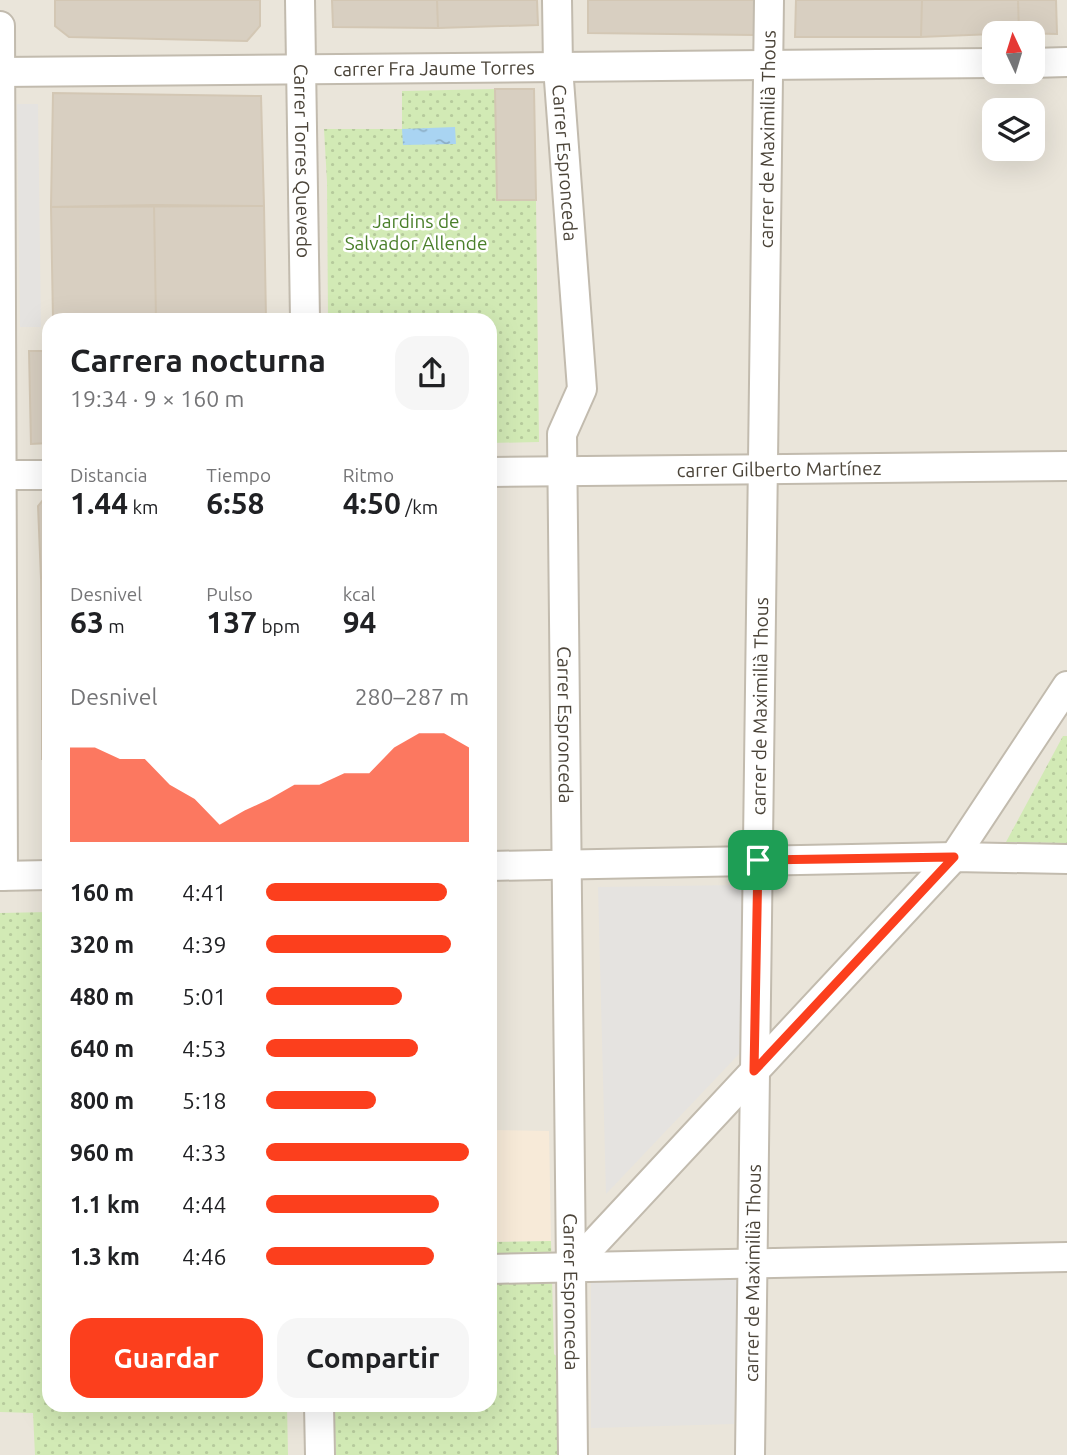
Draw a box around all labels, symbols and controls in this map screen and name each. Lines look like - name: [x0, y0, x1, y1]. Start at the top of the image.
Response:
- north arrow: [982, 21, 1045, 84]
- map controls: [982, 21, 1045, 161]
- street label: carrer de Maximilià Thous: [755, 30, 780, 248]
- street label: carrer Fra Jaume Torres: [333, 56, 535, 80]
- street label: Carrer Torres Quevedo: [290, 64, 315, 258]
- street label: Carrer Espronceda: [548, 83, 582, 242]
- button: layers: [982, 98, 1045, 161]
- park label: Jardins de Salvador Allende: [345, 210, 487, 254]
- button: share: [395, 336, 469, 410]
- text: Carrera nocturna: [70, 342, 326, 378]
- text: 19:34 · 9 × 160 m: [70, 386, 244, 411]
- street label: carrer Gilberto Martínez: [677, 457, 882, 481]
- text: Distancia: [70, 464, 148, 486]
- text: Tiempo: [206, 464, 271, 486]
- text: Ritmo: [343, 464, 394, 486]
- text: 1.44: [70, 486, 128, 520]
- text: 6:58: [206, 486, 264, 520]
- text: 4:50: [343, 486, 401, 520]
- text: km: [128, 496, 158, 518]
- text: /km: [401, 496, 438, 518]
- text: Desnivel: [70, 583, 142, 605]
- text: Pulso: [206, 583, 253, 605]
- text: kcal: [343, 583, 375, 605]
- street label: carrer de Maximilià Thous: [747, 597, 772, 815]
- text: 63: [70, 605, 104, 639]
- text: 137: [206, 605, 257, 639]
- text: 94: [343, 605, 377, 639]
- text: m: [104, 615, 125, 637]
- text: bpm: [257, 615, 300, 637]
- street label: Carrer Espronceda: [553, 646, 577, 804]
- text: Desnivel: [70, 684, 158, 709]
- text: 280–287 m: [355, 684, 469, 709]
- pin: [728, 830, 788, 890]
- icon: arrive: [739, 841, 777, 879]
- text: 160 m: [70, 880, 134, 905]
- text: 4:41: [182, 880, 227, 905]
- text: 320 m: [70, 932, 134, 957]
- text: 4:39: [182, 932, 227, 957]
- text: 480 m: [70, 984, 134, 1009]
- text: 5:01: [182, 984, 227, 1009]
- text: 640 m: [70, 1036, 134, 1061]
- text: 4:53: [182, 1036, 227, 1061]
- text: 800 m: [70, 1088, 134, 1113]
- text: 5:18: [182, 1088, 227, 1113]
- text: 960 m: [70, 1140, 134, 1165]
- text: 4:33: [182, 1140, 227, 1165]
- street label: carrer de Maximilià Thous: [740, 1164, 765, 1382]
- text: 1.1 km: [70, 1192, 140, 1217]
- text: 4:44: [182, 1192, 227, 1217]
- street label: Carrer Espronceda: [559, 1213, 583, 1371]
- text: 1.3 km: [70, 1244, 140, 1269]
- text: 4:46: [182, 1244, 227, 1269]
- button: Guardar: [70, 1318, 263, 1398]
- button: Compartir: [277, 1318, 469, 1398]

